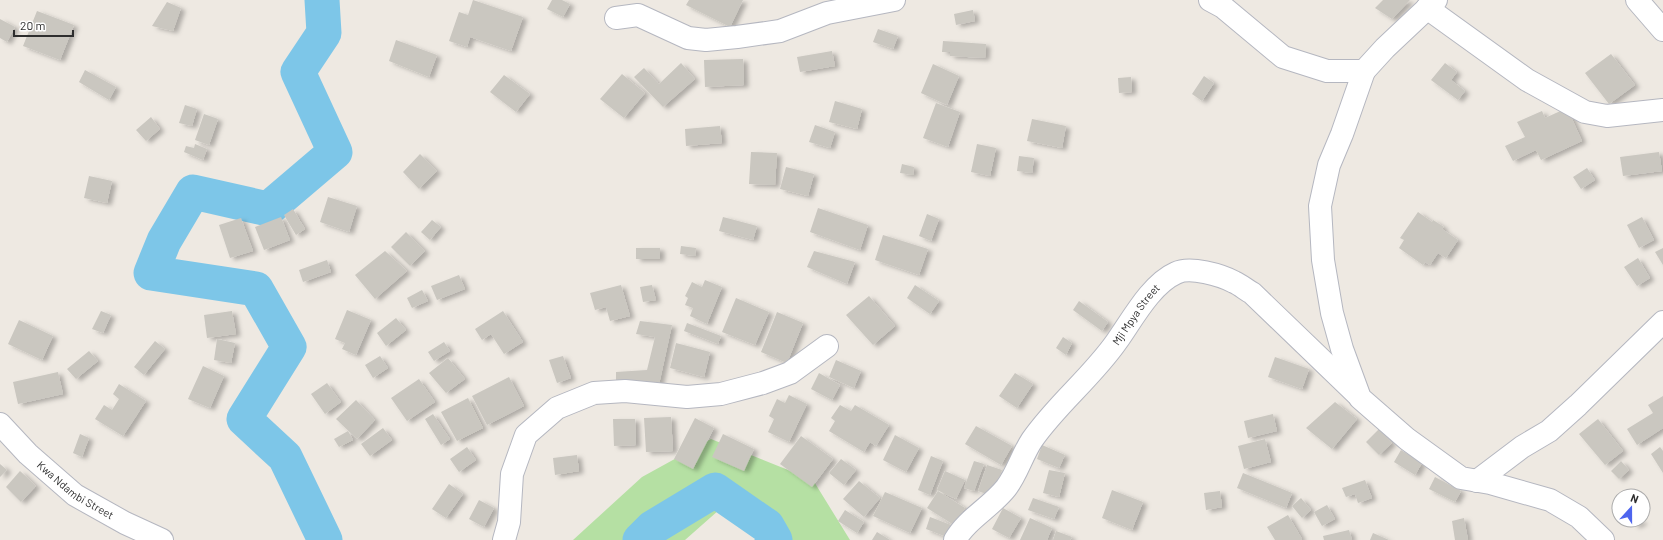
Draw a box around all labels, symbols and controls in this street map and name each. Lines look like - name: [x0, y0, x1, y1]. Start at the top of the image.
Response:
- scale bar: [14, 12, 73, 38]
- text: 20 m: [20, 18, 46, 32]
- street label: Mji Mpya Street: [1109, 281, 1162, 347]
- street label: Kwa Ndambi Street: [35, 458, 116, 521]
- north arrow: [1611, 488, 1651, 528]
- text: N: [1629, 491, 1641, 506]

